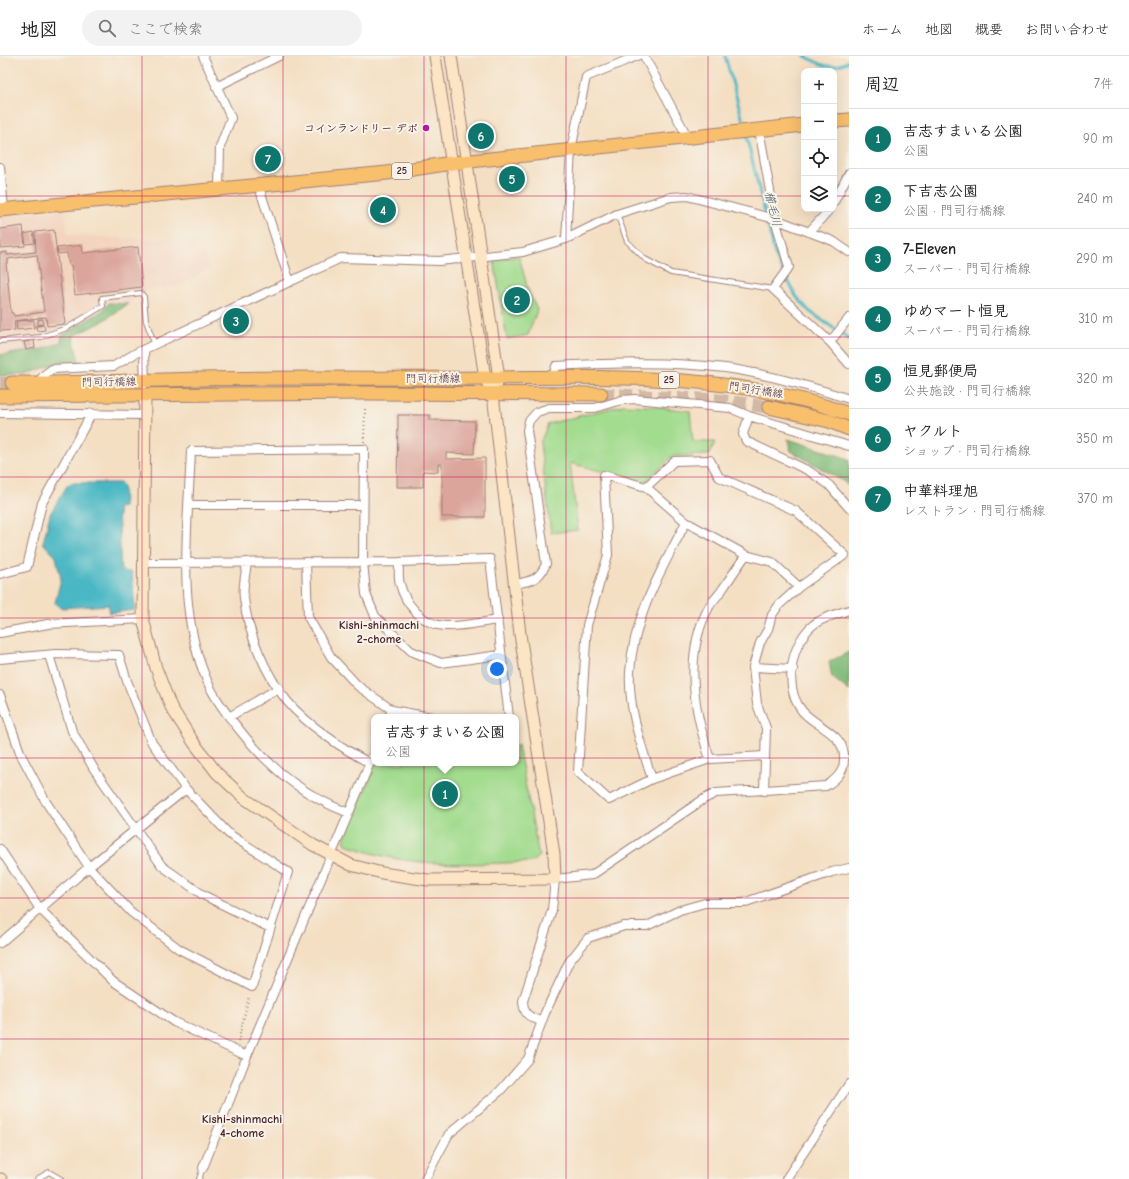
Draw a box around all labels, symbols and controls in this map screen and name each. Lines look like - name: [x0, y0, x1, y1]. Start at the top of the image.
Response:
- search box: [82, 10, 362, 46]
- icon: search: [96, 17, 118, 39]
- text: 地図: [20, 19, 58, 41]
- text: ここで検索: [128, 20, 203, 38]
- text: ホーム: [862, 21, 903, 38]
- text: 地図: [925, 21, 953, 38]
- text: 概要: [975, 21, 1003, 38]
- text: お問い合わせ: [1025, 21, 1109, 38]
- map controls: [801, 68, 837, 212]
- button: +: [801, 68, 837, 104]
- text: 周辺: [865, 75, 899, 94]
- text: 7件: [1094, 76, 1113, 91]
- button: −: [801, 104, 837, 140]
- pin: 6: [468, 121, 494, 151]
- place label: コインランドリー デポ: [304, 122, 418, 135]
- text: 吉志すまいる公園: [903, 122, 1023, 140]
- marker: コインランドリー デポ: [421, 123, 431, 133]
- text: 1: [875, 131, 881, 146]
- text: 90 m: [1083, 131, 1113, 146]
- button: locate: [801, 140, 837, 176]
- text: 公園: [903, 143, 929, 158]
- pin: 7: [255, 144, 281, 174]
- road number: 25: [392, 163, 412, 179]
- pin: 5: [499, 164, 525, 194]
- button: layers: [801, 176, 837, 212]
- text: 下吉志公園: [903, 182, 978, 200]
- water label: 櫛毛川: [762, 190, 784, 228]
- text: 2: [875, 191, 881, 206]
- text: 240 m: [1077, 191, 1113, 206]
- pin: 4: [370, 195, 396, 225]
- text: 公園 · 門司行橋線: [903, 203, 1005, 218]
- text: 7-Eleven: [903, 240, 956, 258]
- text: 3: [875, 251, 881, 266]
- text: 290 m: [1076, 251, 1113, 266]
- text: スーパー · 門司行橋線: [903, 261, 1030, 276]
- pin: 2: [504, 285, 530, 315]
- text: ゆめマート恒見: [903, 302, 1008, 320]
- pin: 3: [223, 306, 249, 336]
- text: 4: [875, 311, 881, 326]
- text: 310 m: [1078, 311, 1113, 326]
- text: スーパー · 門司行橋線: [903, 323, 1030, 338]
- text: 恒見郵便局: [903, 362, 978, 380]
- text: 5: [875, 371, 881, 386]
- text: 320 m: [1077, 371, 1113, 386]
- street label: 門司行橋線: [406, 372, 461, 385]
- road number: 25: [659, 372, 679, 388]
- street label: 門司行橋線: [81, 375, 137, 389]
- street label: 門司行橋線: [728, 379, 784, 401]
- text: 公共施設 · 門司行橋線: [903, 383, 1031, 398]
- text: ヤクルト: [903, 422, 962, 440]
- text: 6: [875, 431, 881, 446]
- text: 350 m: [1076, 431, 1113, 446]
- text: ショップ · 門司行橋線: [903, 443, 1030, 458]
- text: 中華料理旭: [903, 482, 978, 500]
- text: 7: [875, 491, 881, 506]
- text: 370 m: [1077, 491, 1113, 506]
- text: レストラン · 門司行橋線: [903, 503, 1045, 518]
- district label: Kishi-shinmachi 2-chome: [339, 618, 419, 646]
- your location: [487, 659, 507, 679]
- popup: [371, 714, 519, 766]
- text: 吉志すまいる公園: [385, 723, 505, 741]
- text: 公園: [385, 744, 411, 759]
- pin: 1: [432, 779, 458, 809]
- district label: Kishi-shinmachi 4-chome: [202, 1112, 282, 1140]

